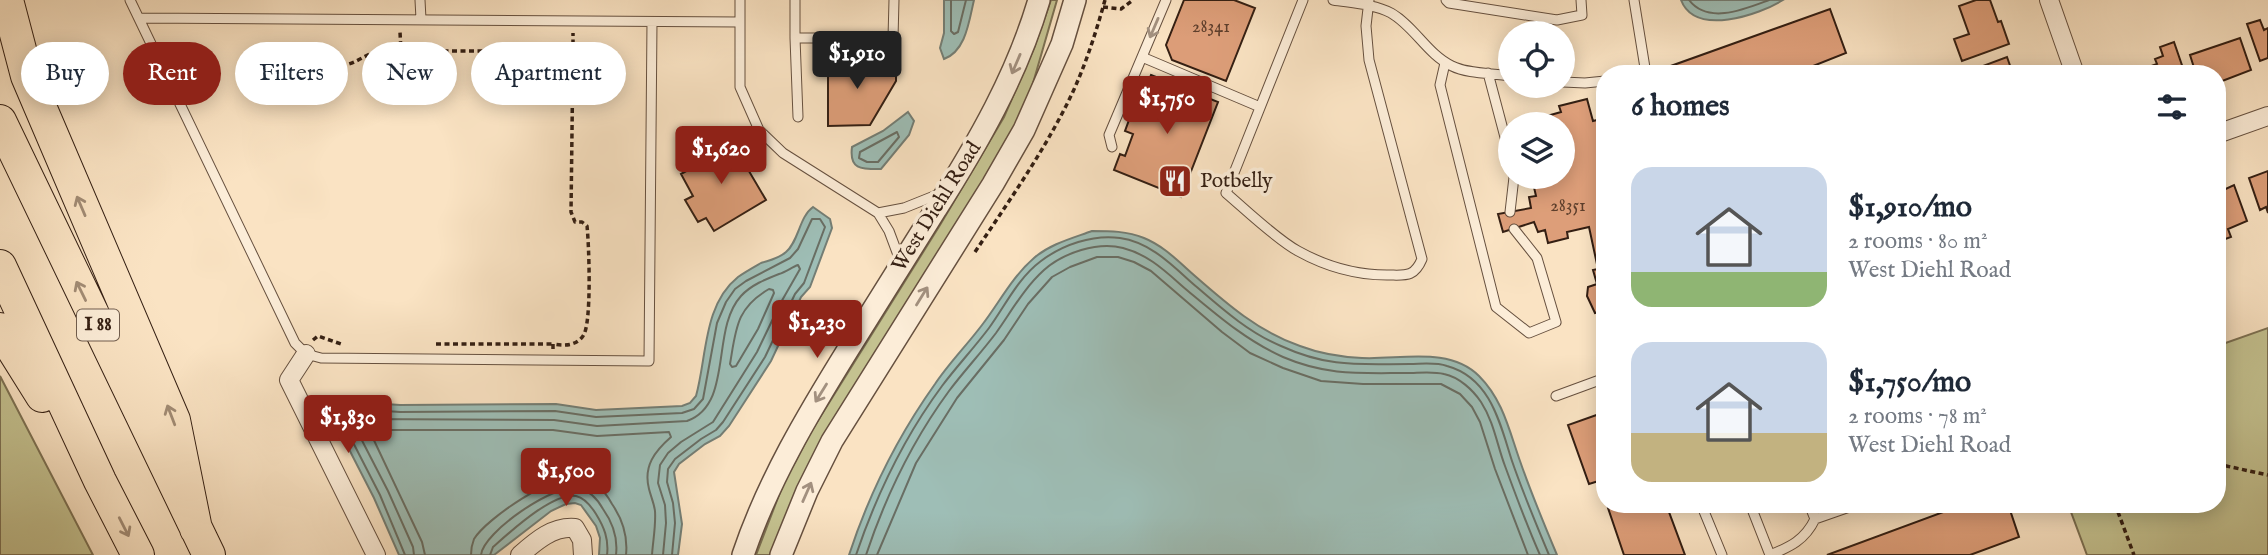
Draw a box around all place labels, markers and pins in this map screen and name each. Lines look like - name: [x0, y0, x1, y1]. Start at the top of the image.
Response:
- pin: $1,910: [800, 32, 914, 91]
- pin: $1,750: [1110, 76, 1224, 136]
- pin: $1,620: [664, 127, 778, 186]
- restaurant icon: Potbelly: [1156, 162, 1194, 200]
- place label: Potbelly: [1200, 168, 1273, 195]
- pin: $1,230: [760, 300, 874, 360]
- pin: $1,830: [291, 396, 405, 455]
- pin: $1,500: [509, 448, 623, 508]

